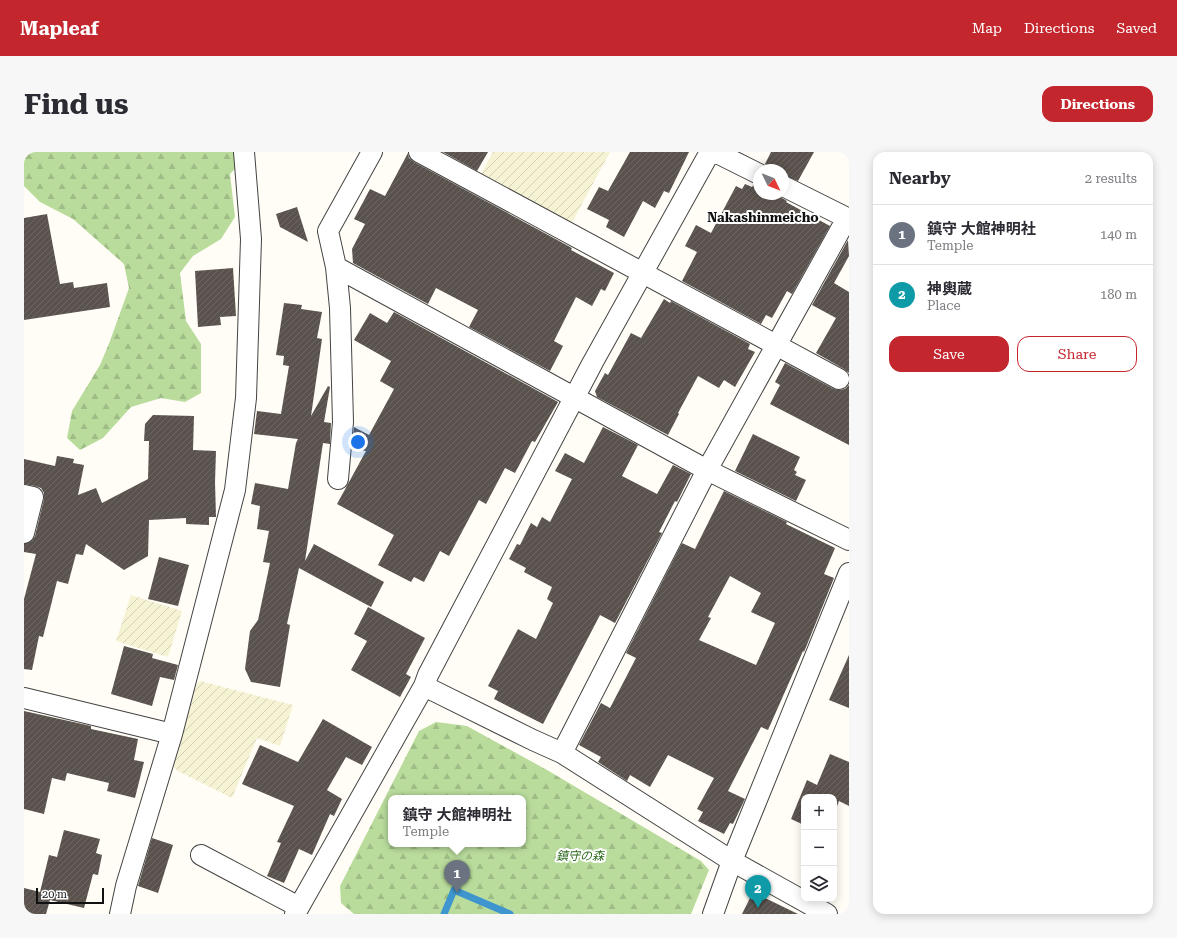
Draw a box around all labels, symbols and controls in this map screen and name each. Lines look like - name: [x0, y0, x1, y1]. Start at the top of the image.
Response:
- text: Mapleaf: [20, 17, 99, 40]
- text: Map: [972, 20, 1002, 36]
- text: Directions: [1024, 20, 1094, 36]
- text: Saved: [1116, 20, 1157, 36]
- button: Directions: [1042, 86, 1153, 122]
- text: Find us: [24, 88, 128, 121]
- north arrow: [753, 164, 789, 200]
- text: Nearby: [889, 168, 951, 188]
- text: 2 results: [1085, 171, 1137, 186]
- district label: Nakashinmeicho: [707, 210, 819, 225]
- text: 鎮守 大館神明社: [927, 220, 1036, 238]
- text: 1: [898, 227, 906, 242]
- text: 140 m: [1100, 227, 1137, 242]
- text: Temple: [927, 238, 974, 253]
- text: 神輿蔵: [927, 280, 972, 298]
- text: 2: [898, 287, 906, 302]
- text: 180 m: [1100, 287, 1137, 302]
- text: Place: [927, 298, 961, 313]
- button: Save: [889, 336, 1009, 372]
- button: Share: [1017, 336, 1137, 372]
- your location: [348, 432, 368, 452]
- map controls: [801, 794, 837, 902]
- button: +: [801, 794, 837, 830]
- popup: [388, 795, 526, 847]
- text: 鎮守 大館神明社: [403, 806, 511, 824]
- text: Temple: [403, 824, 449, 839]
- button: −: [801, 830, 837, 866]
- park label: 鎮守の森: [556, 849, 605, 863]
- pin: 1: [444, 860, 470, 893]
- button: layers: [801, 866, 837, 902]
- pin: 2: [745, 875, 771, 908]
- scale bar: [36, 886, 104, 905]
- text: 20 m: [42, 888, 67, 901]

